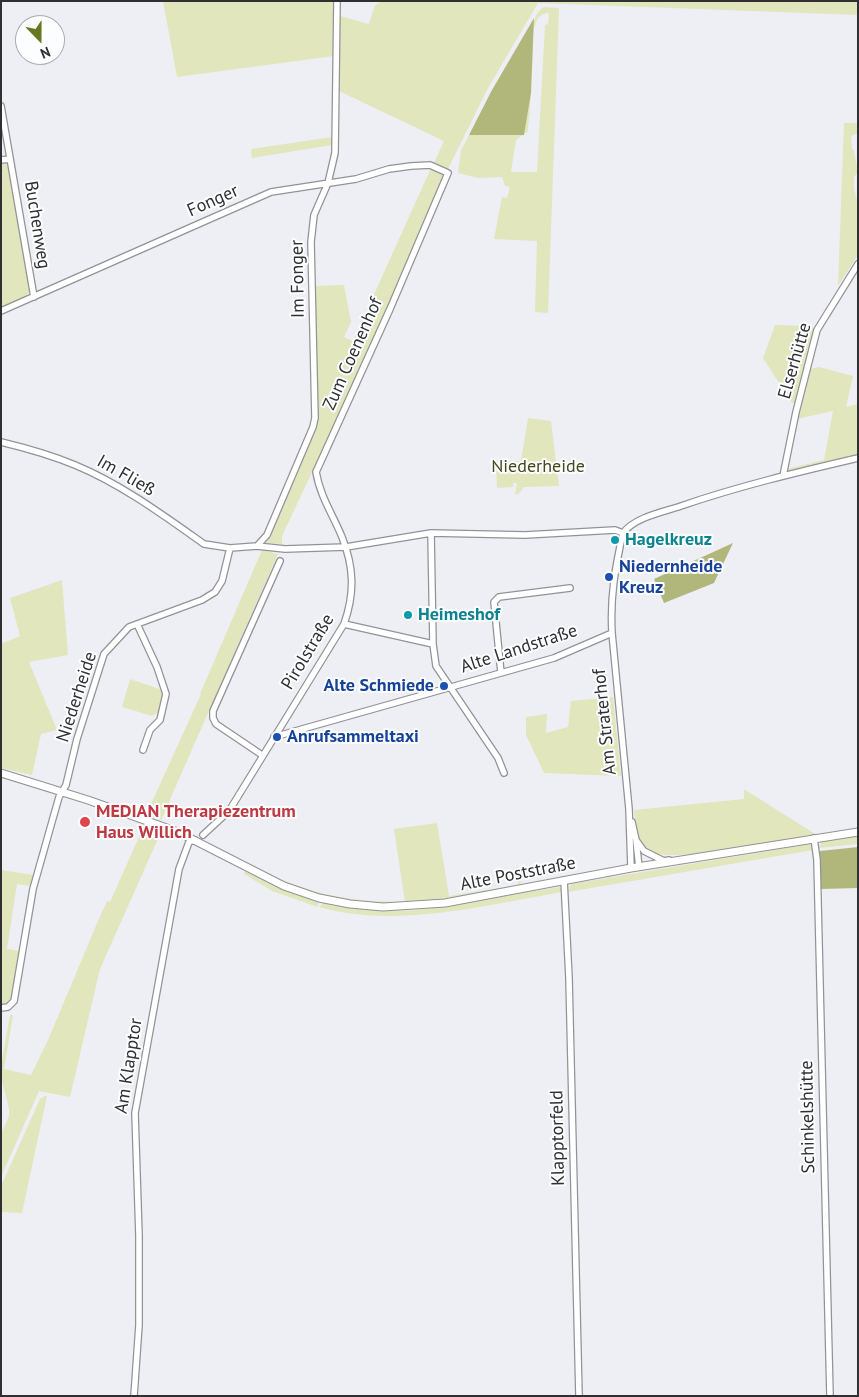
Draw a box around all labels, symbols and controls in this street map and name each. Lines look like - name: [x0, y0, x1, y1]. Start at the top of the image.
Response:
- north arrow: [15, 15, 65, 65]
- text: N: [38, 43, 53, 63]
- street label: Buchenweg: [19, 179, 55, 271]
- street label: Fonger: [184, 180, 242, 222]
- street label: Im Fonger: [287, 240, 309, 318]
- street label: Zum Coenenhof: [319, 294, 387, 414]
- street label: Elserhütte: [774, 320, 816, 402]
- street label: Im Fließ: [93, 451, 159, 501]
- park label: Niederheide: [491, 456, 585, 478]
- place label: Hagelkreuz: [625, 529, 712, 551]
- marker: Hagelkreuz: [609, 534, 621, 546]
- place label: Niedernheide Kreuz: [619, 556, 722, 598]
- marker: Niedernheide Kreuz: [603, 571, 615, 583]
- place label: Heimeshof: [418, 604, 500, 626]
- marker: Heimeshof: [402, 609, 414, 621]
- street label: Pirolstraße: [277, 610, 339, 694]
- street label: Alte Landstraße: [458, 620, 580, 678]
- street label: Niederheide: [52, 649, 102, 745]
- street label: Am Straterhof: [589, 668, 621, 776]
- place label: Alte Schmiede: [323, 675, 434, 697]
- marker: Alte Schmiede: [438, 680, 450, 692]
- place label: Anrufsammeltaxi: [287, 726, 419, 748]
- marker: Anrufsammeltaxi: [271, 731, 283, 743]
- place label: MEDIAN Therapiezentrum Haus Willich: [96, 801, 296, 844]
- marker: MEDIAN Therapiezentrum Haus Willich: [78, 815, 92, 829]
- street label: Alte Poststraße: [459, 852, 577, 896]
- street label: Am Klapptor: [111, 1017, 147, 1115]
- street label: Schinkelshütte: [796, 1060, 820, 1174]
- street label: Klapptorfeld: [546, 1090, 570, 1186]

